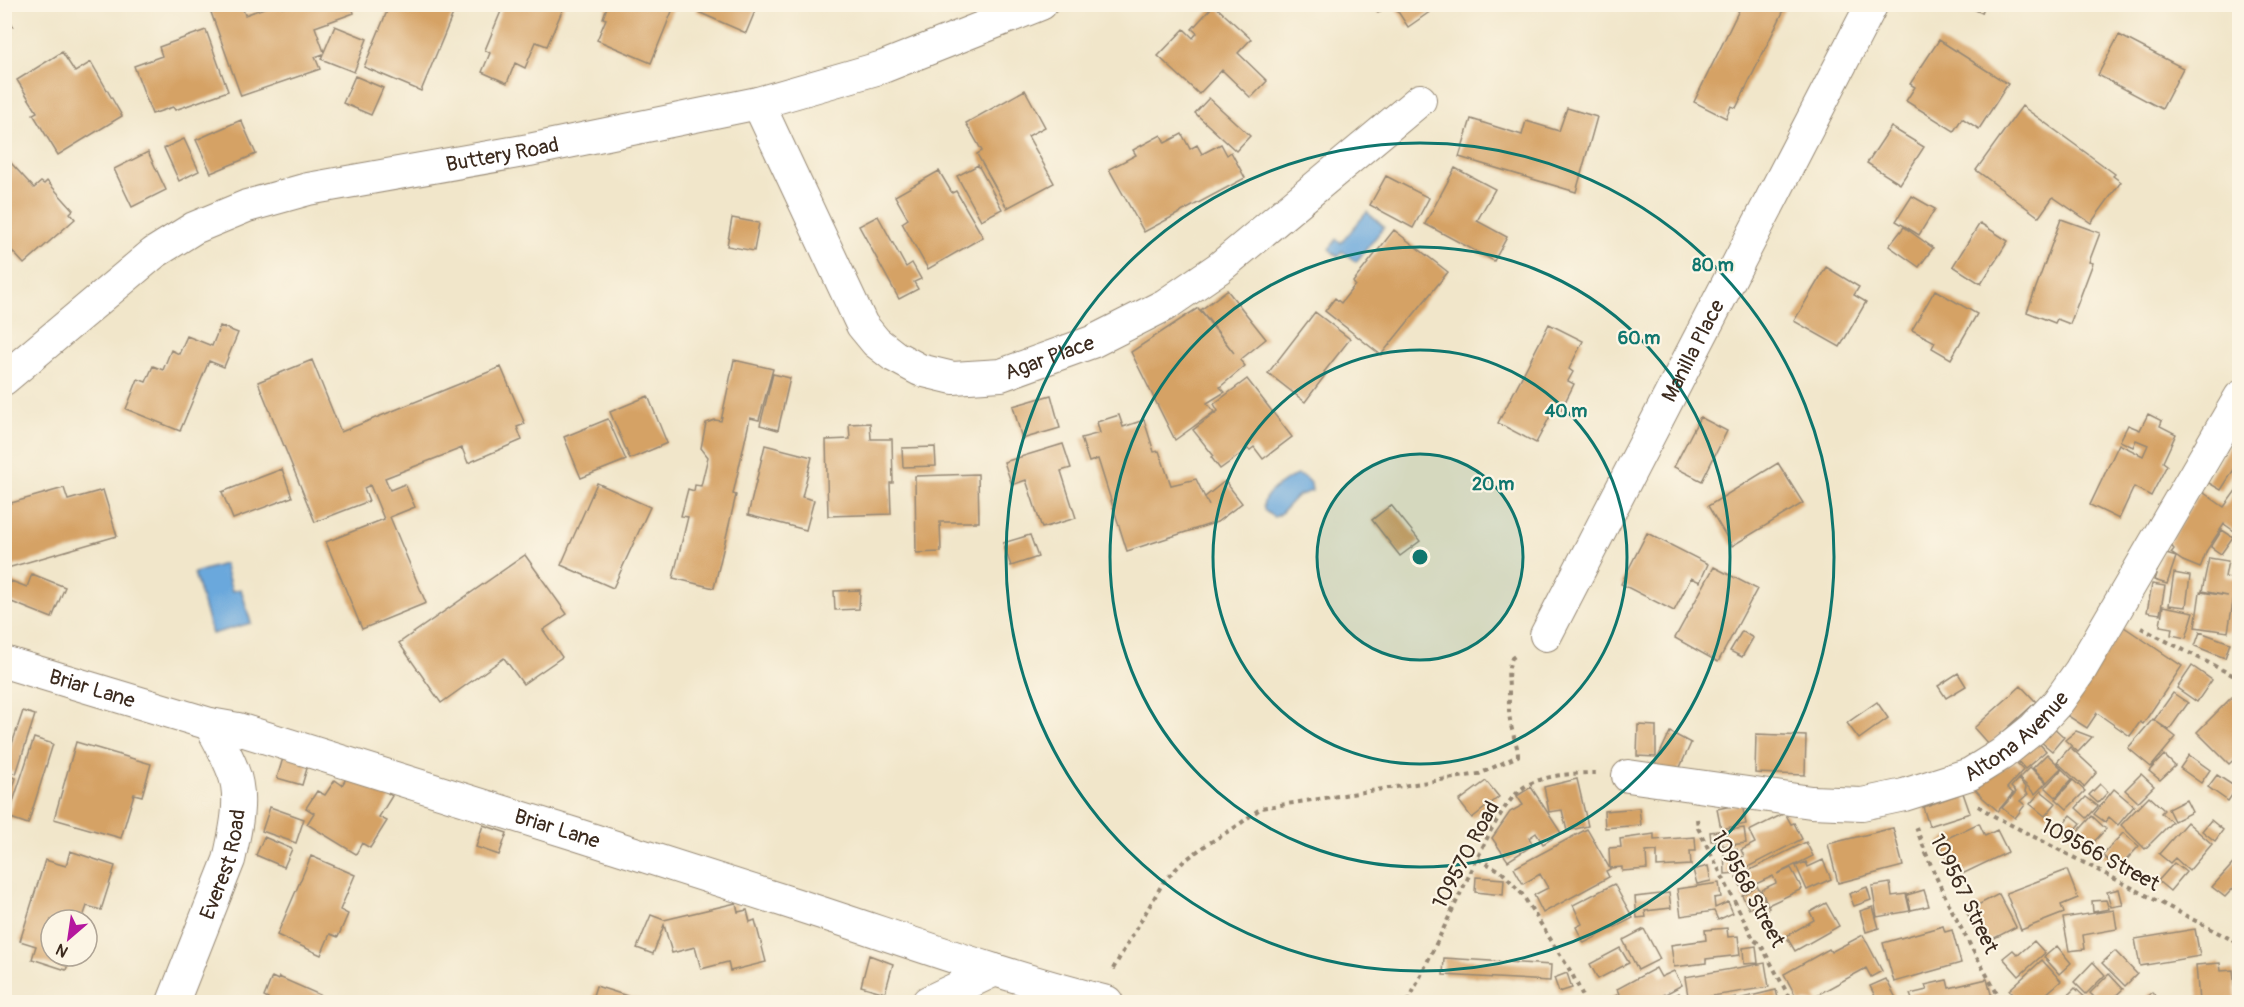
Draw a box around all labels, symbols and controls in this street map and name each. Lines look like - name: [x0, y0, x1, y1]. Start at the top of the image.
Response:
- street label: Buttery Road: [444, 131, 561, 178]
- text: 80 m: [1692, 254, 1734, 277]
- street label: Manilla Place: [1655, 294, 1731, 406]
- text: 60 m: [1618, 327, 1660, 350]
- street label: Agar Place: [1001, 329, 1098, 386]
- text: 40 m: [1545, 400, 1587, 423]
- text: 20 m: [1472, 473, 1514, 496]
- centre of rings: [1410, 547, 1430, 567]
- street label: Briar Lane: [46, 663, 139, 714]
- street label: Altona Avenue: [1959, 685, 2075, 788]
- street label: 109570 Road: [1426, 796, 1506, 914]
- street label: Briar Lane: [511, 802, 604, 855]
- street label: Everest Road: [193, 808, 251, 923]
- street label: 109566 Street: [2036, 812, 2165, 898]
- street label: 109568 Street: [1705, 826, 1791, 952]
- street label: 109567 Street: [1924, 830, 2005, 959]
- north arrow: [39, 908, 99, 968]
- text: N: [52, 939, 72, 962]

